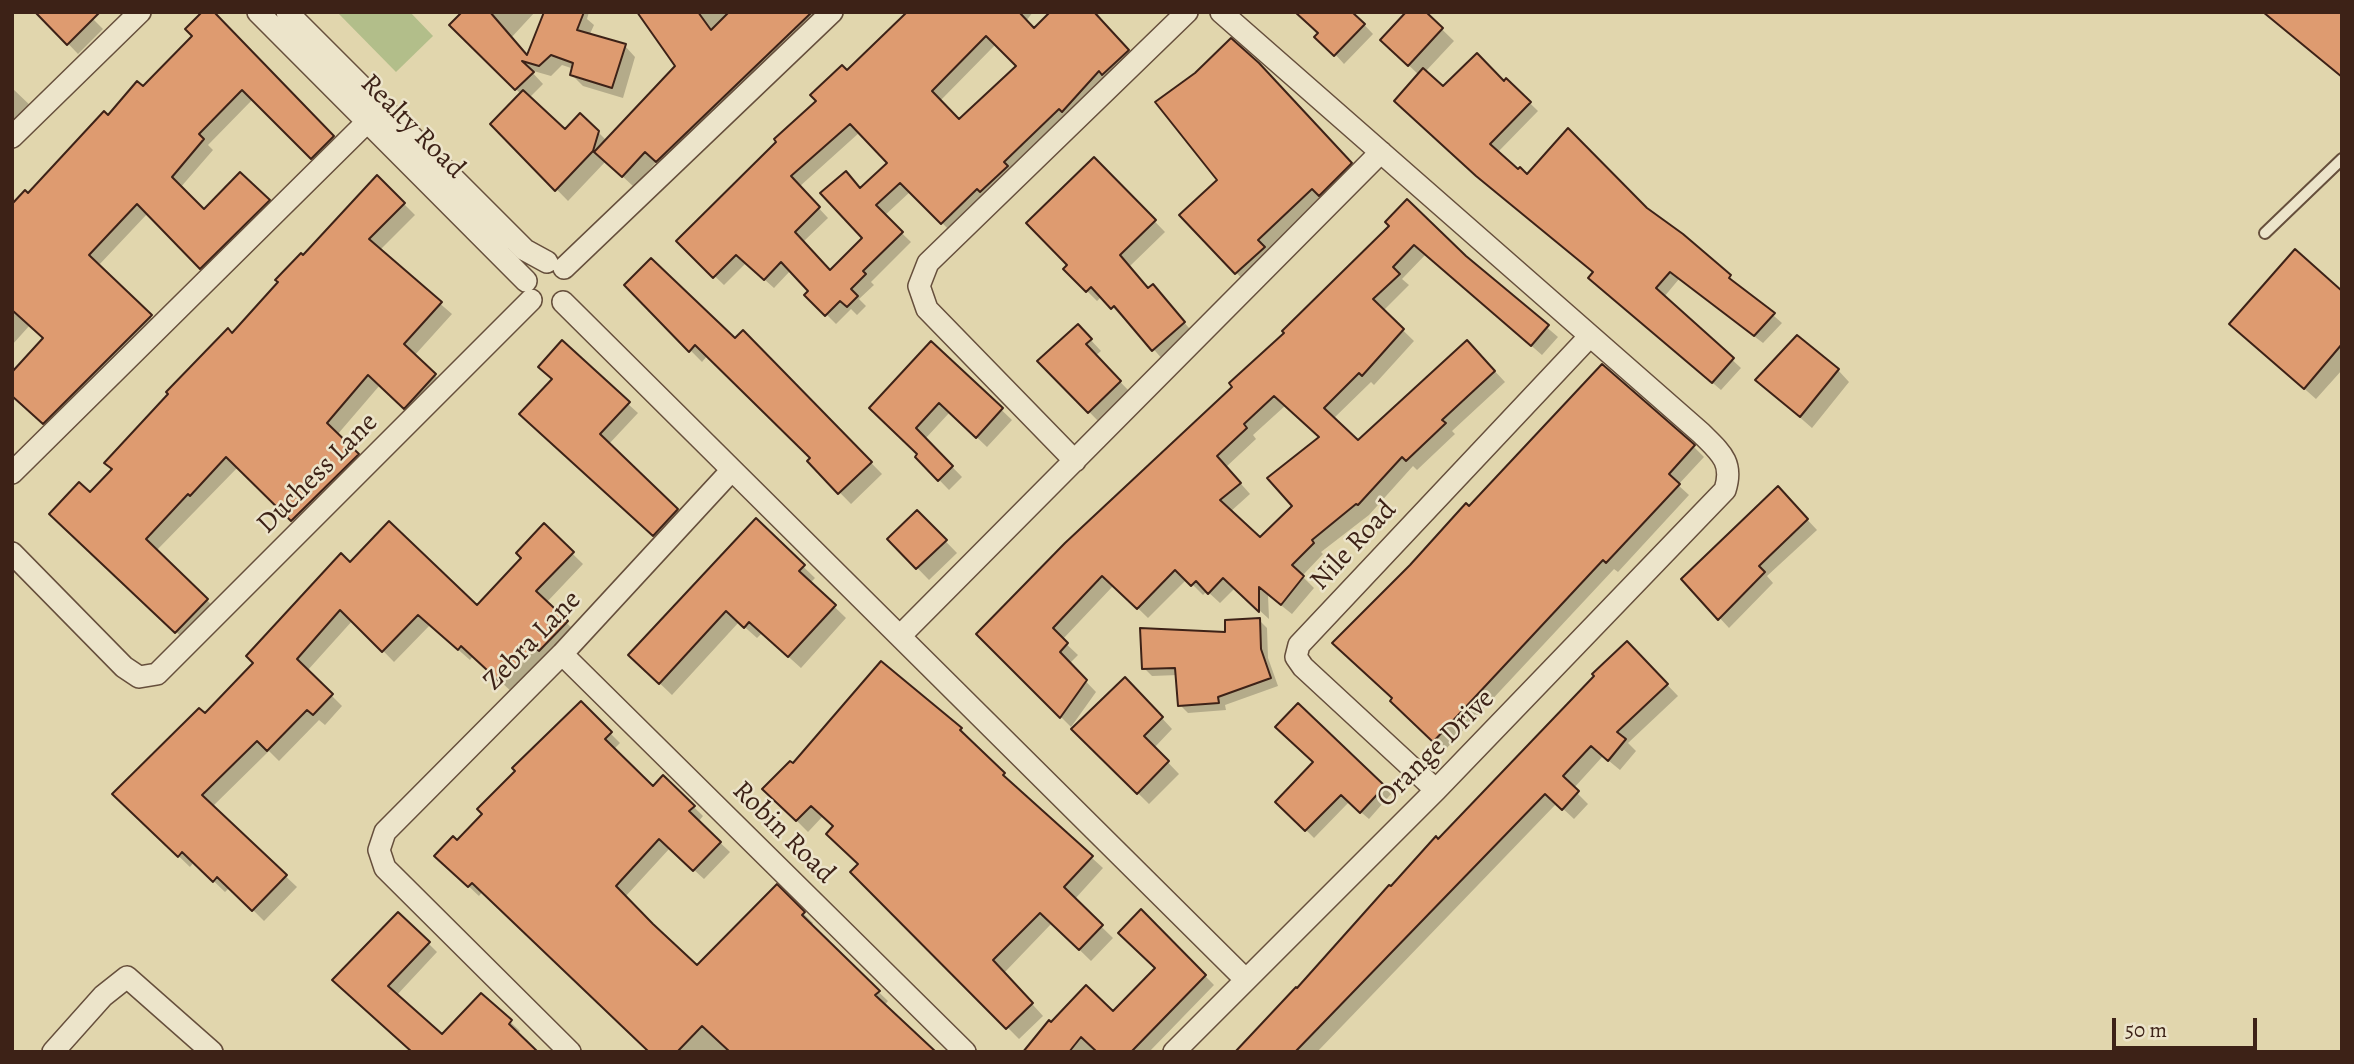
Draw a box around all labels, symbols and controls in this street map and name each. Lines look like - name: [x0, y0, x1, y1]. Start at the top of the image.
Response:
- street label: Realty Road: [353, 68, 471, 186]
- street label: Duchess Lane: [250, 406, 386, 542]
- street label: Nile Road: [1304, 494, 1404, 598]
- street label: Zebra Lane: [477, 584, 589, 698]
- street label: Orange Drive: [1370, 683, 1502, 815]
- street label: Robin Road: [725, 775, 841, 891]
- scale bar: [2116, 1004, 2261, 1048]
- text: 50 m: [2125, 1016, 2167, 1044]

